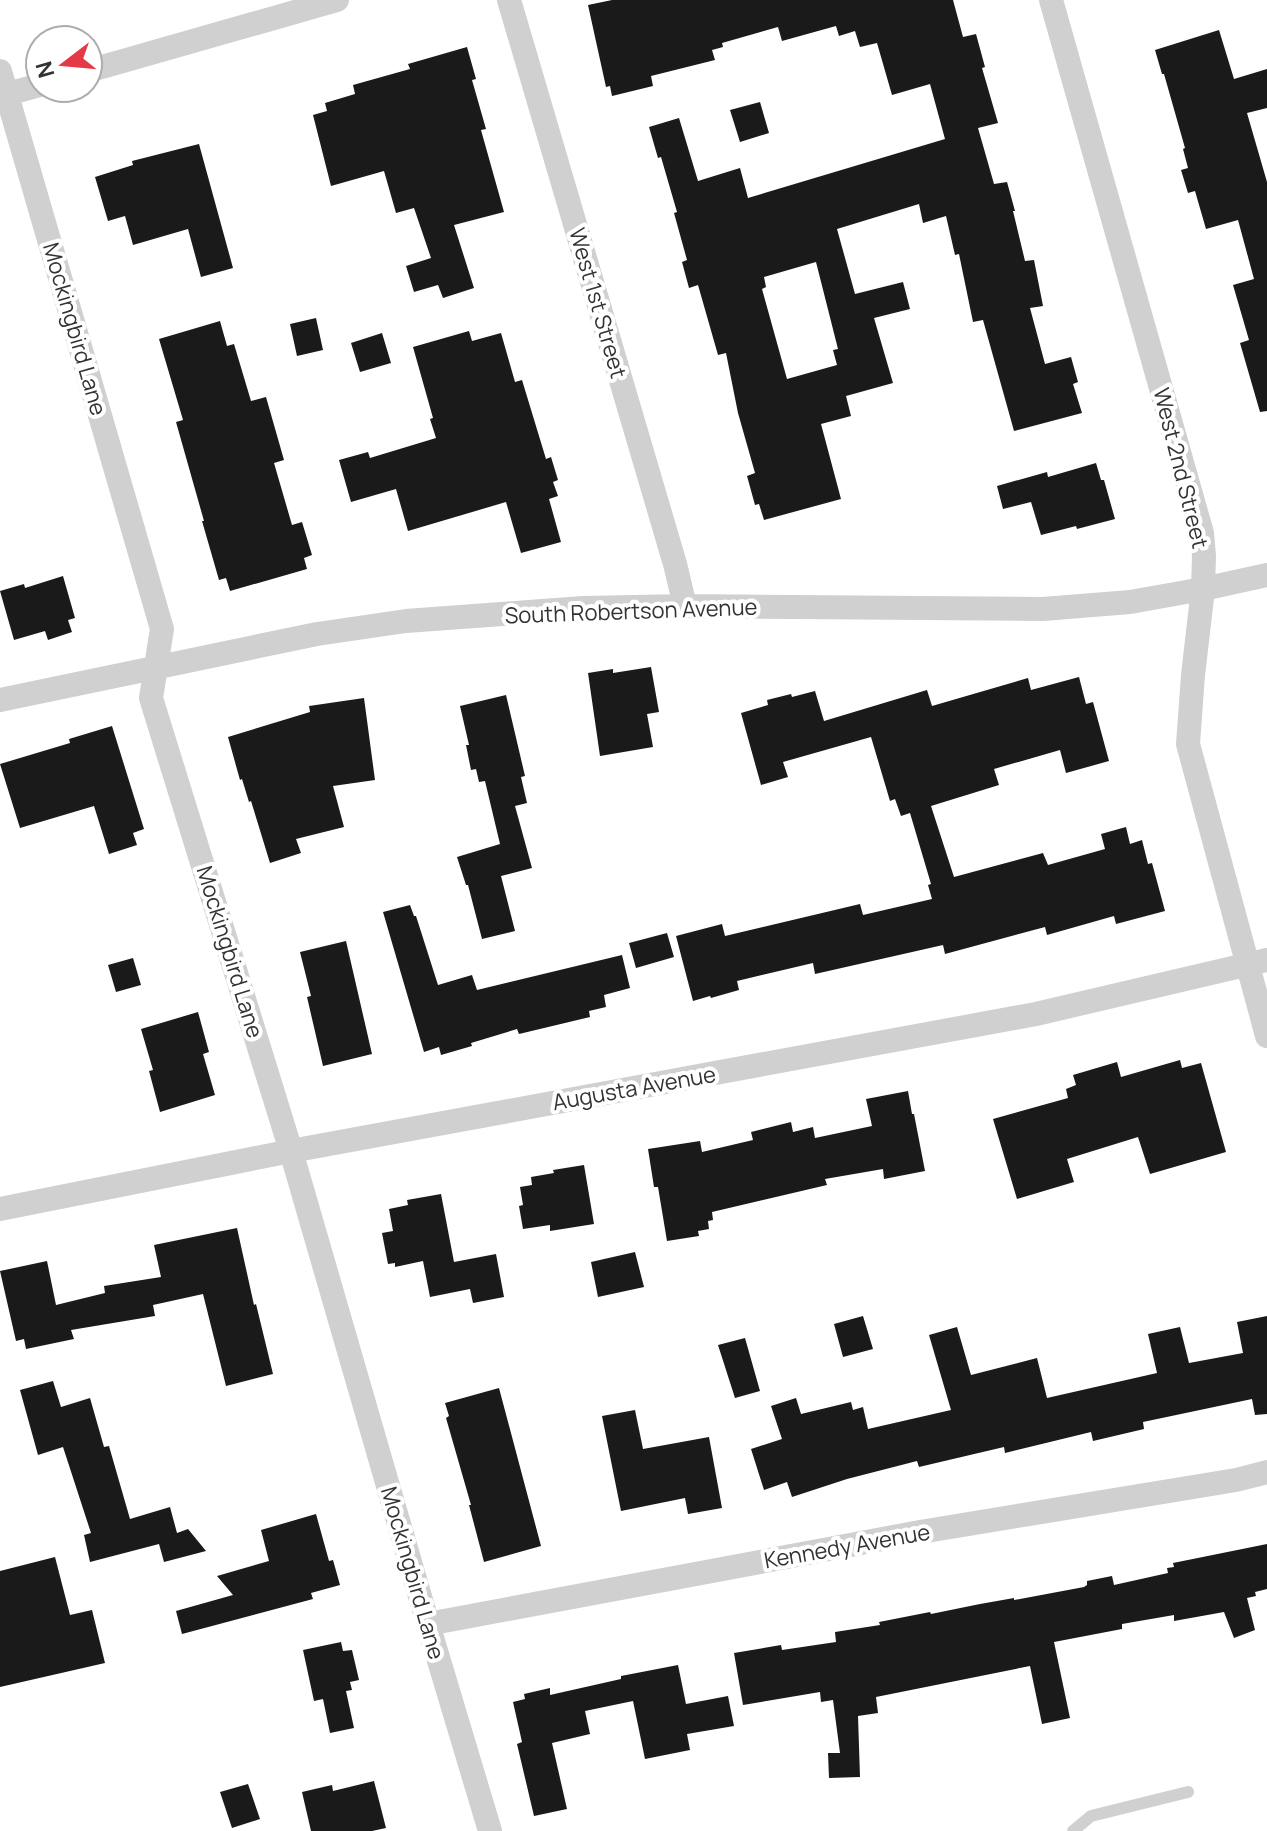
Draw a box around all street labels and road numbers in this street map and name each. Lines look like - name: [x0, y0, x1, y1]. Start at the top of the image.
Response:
- street label: West 1st Street: [562, 224, 634, 382]
- street label: Mockingbird Lane: [36, 239, 114, 419]
- street label: West 2nd Street: [1147, 385, 1215, 552]
- street label: South Robertson Avenue: [504, 592, 758, 630]
- street label: Mockingbird Lane: [190, 862, 270, 1042]
- street label: Augusta Avenue: [550, 1059, 718, 1117]
- street label: Mockingbird Lane: [374, 1483, 452, 1663]
- street label: Kennedy Avenue: [762, 1517, 932, 1575]

